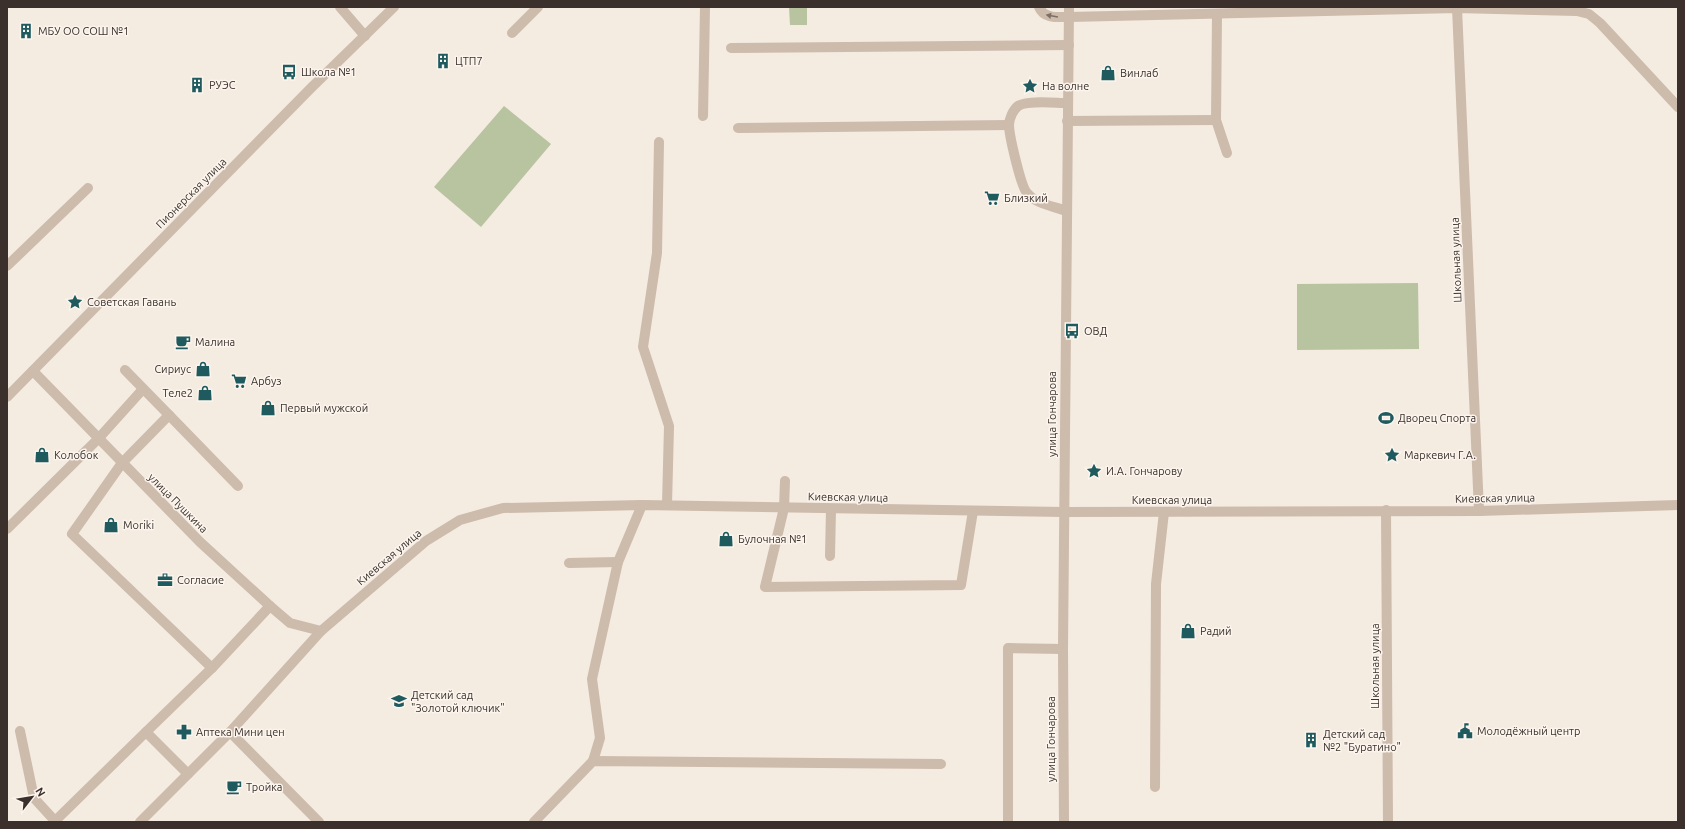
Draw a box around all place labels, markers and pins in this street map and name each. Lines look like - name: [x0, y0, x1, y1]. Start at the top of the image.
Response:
- building icon: МБУ ОО СОШ №1: [17, 22, 35, 40]
- place label: МБУ ОО СОШ №1: [38, 25, 129, 37]
- building icon: ЦТП7: [434, 52, 452, 70]
- place label: ЦТП7: [455, 55, 483, 67]
- bus stop icon: Школа №1: [280, 63, 298, 81]
- shop icon: Винлаб: [1099, 64, 1117, 82]
- place label: Школа №1: [301, 66, 356, 78]
- place label: Винлаб: [1120, 67, 1158, 79]
- building icon: РУЭС: [188, 76, 206, 94]
- place icon: На волне: [1021, 77, 1039, 95]
- place label: РУЭС: [209, 79, 236, 91]
- place label: На волне: [1042, 80, 1089, 92]
- supermarket icon: Близкий: [983, 189, 1001, 207]
- place label: Близкий: [1004, 192, 1048, 204]
- place icon: Советская Гавань: [66, 293, 84, 311]
- place label: Советская Гавань: [87, 296, 176, 308]
- bus stop icon: ОВД: [1063, 322, 1081, 340]
- place label: ОВД: [1084, 325, 1108, 337]
- cafe icon: Малина: [174, 333, 192, 351]
- place label: Малина: [195, 336, 235, 348]
- shop icon: Сириус: [194, 360, 212, 378]
- place label: Сириус: [154, 363, 191, 375]
- supermarket icon: Арбуз: [230, 372, 248, 390]
- place label: Арбуз: [251, 375, 282, 387]
- shop icon: Теле2: [196, 384, 214, 402]
- place label: Теле2: [163, 387, 193, 399]
- shop icon: Первый мужской: [259, 399, 277, 417]
- place label: Первый мужской: [280, 402, 368, 414]
- sports icon: Дворец Спорта: [1377, 409, 1395, 427]
- place label: Дворец Спорта: [1398, 412, 1476, 424]
- shop icon: Колобок: [33, 446, 51, 464]
- place icon: Маркевич Г.А.: [1383, 446, 1401, 464]
- place label: Колобок: [54, 449, 99, 461]
- place label: Маркевич Г.А.: [1404, 449, 1476, 461]
- place icon: И.А. Гончарову: [1085, 462, 1103, 480]
- place label: И.А. Гончарову: [1106, 465, 1183, 477]
- shop icon: Moriki: [102, 516, 120, 534]
- place label: Moriki: [123, 519, 154, 531]
- shop icon: Булочная №1: [717, 530, 735, 548]
- place label: Булочная №1: [738, 533, 807, 545]
- office icon: Согласие: [156, 571, 174, 589]
- place label: Согласие: [177, 574, 224, 586]
- shop icon: Радий: [1179, 622, 1197, 640]
- place label: Радий: [1200, 625, 1232, 637]
- place label: Детский сад "Золотой ключик": [411, 689, 505, 714]
- school or university icon: Детский сад "Золотой ключик": [390, 692, 408, 710]
- public building icon: Молодёжный центр: [1456, 722, 1474, 740]
- pharmacy icon: Aптека Mини цен: [175, 723, 193, 741]
- place label: Молодёжный центр: [1477, 725, 1580, 737]
- place label: Aптека Mини цен: [196, 726, 285, 738]
- place label: Детский сад №2 "Буратино": [1323, 728, 1401, 753]
- building icon: Детский сад №2 "Буратино": [1302, 731, 1320, 749]
- cafe icon: Тройка: [225, 778, 243, 796]
- place label: Тройка: [246, 781, 283, 793]

